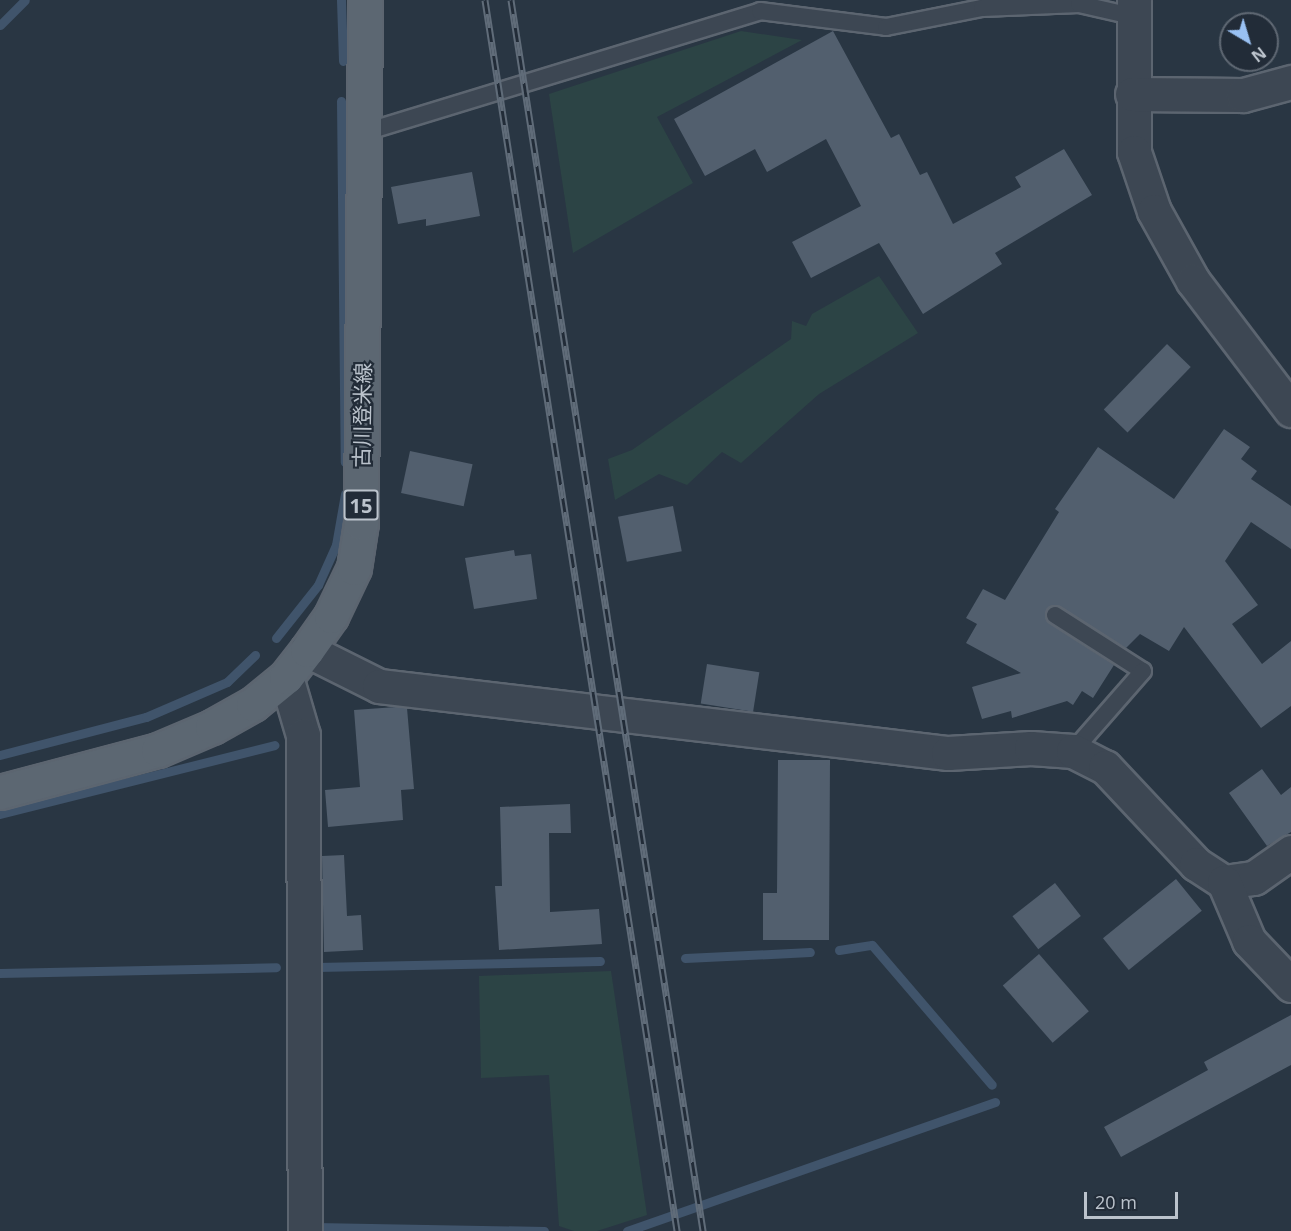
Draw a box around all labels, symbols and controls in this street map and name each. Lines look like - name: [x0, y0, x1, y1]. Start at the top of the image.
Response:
- north arrow: [1219, 12, 1279, 72]
- text: N: [1247, 42, 1271, 67]
- street label: 古川登米線: [348, 362, 376, 468]
- road number: 15: [343, 488, 379, 522]
- scale bar: [1087, 1180, 1182, 1218]
- text: 20 m: [1095, 1190, 1137, 1214]

